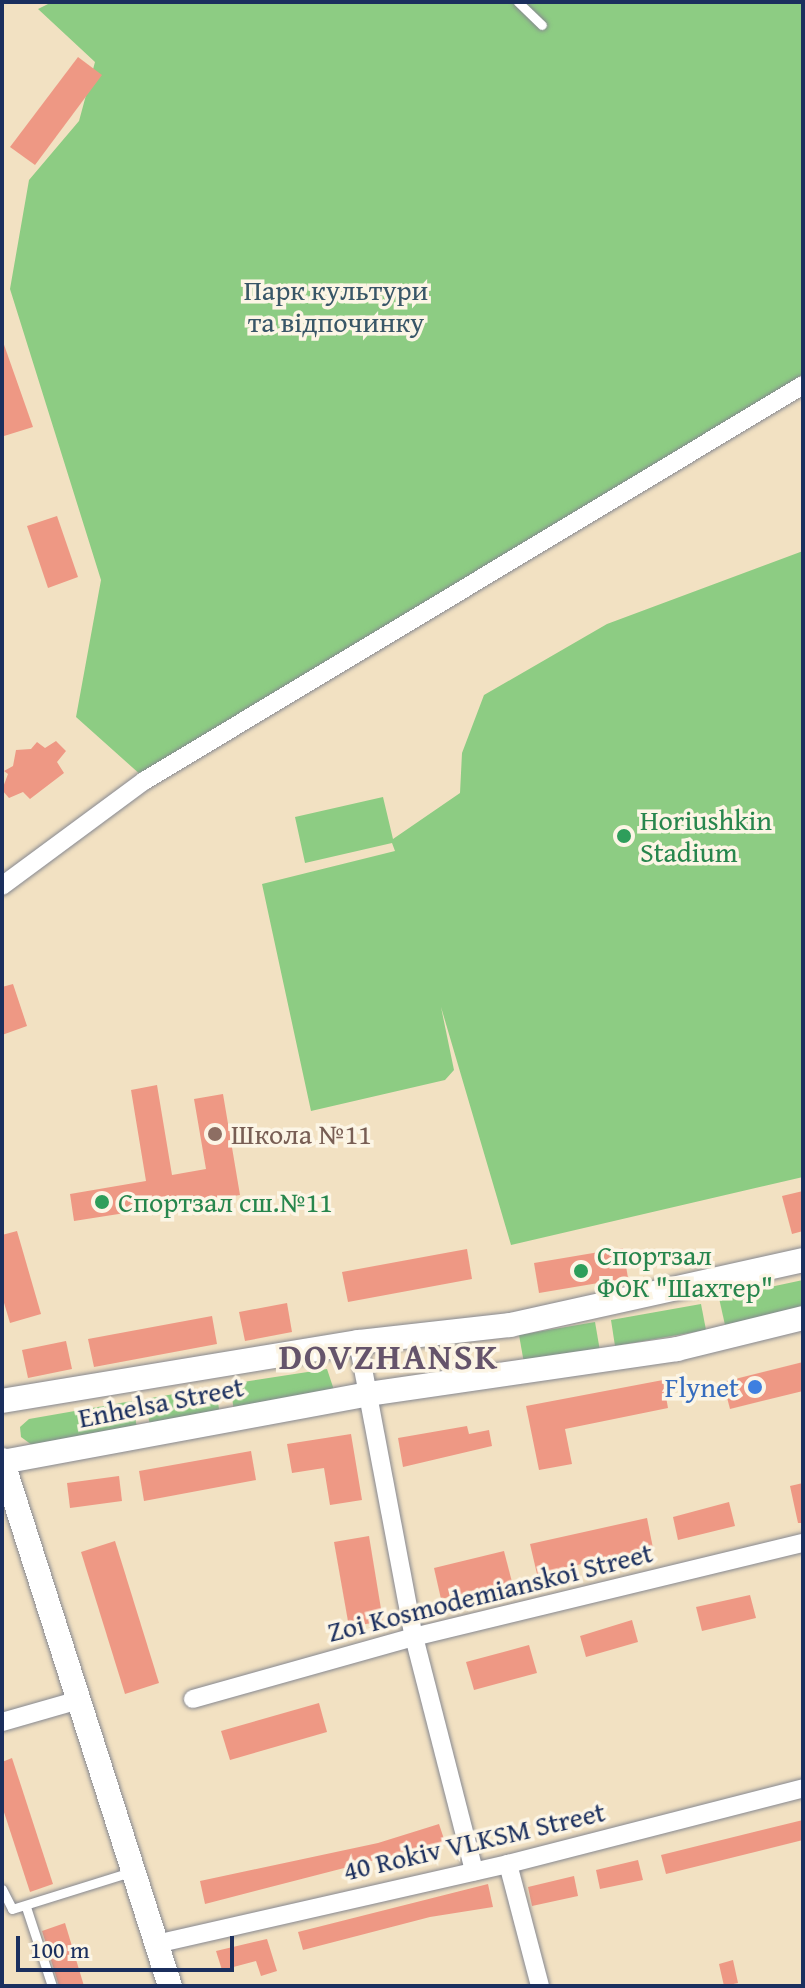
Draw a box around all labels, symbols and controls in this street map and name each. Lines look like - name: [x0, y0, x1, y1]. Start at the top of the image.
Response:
- park label: Парк культури та відпочинку: [244, 273, 428, 339]
- place label: Horiushkin Stadium: [640, 803, 772, 869]
- marker: Horiushkin Stadium: [615, 827, 633, 845]
- place label: Школа №11: [231, 1117, 372, 1151]
- marker: Школа №11: [206, 1125, 224, 1143]
- place label: Спортзал сш.№11: [118, 1185, 333, 1219]
- marker: Спортзал сш.№11: [93, 1193, 111, 1211]
- place label: Спортзал ФОК "Шахтер": [597, 1238, 773, 1304]
- marker: Спортзал ФОК "Шахтер": [572, 1262, 590, 1280]
- district label: DOVZHANSK: [279, 1334, 499, 1378]
- street label: Enhelsa Street: [75, 1369, 247, 1435]
- place label: Flynet: [665, 1370, 739, 1404]
- marker: Flynet: [746, 1378, 764, 1396]
- street label: Zoi Kosmodemianskoi Street: [324, 1535, 656, 1649]
- street label: 40 Rokiv VLKSM Street: [340, 1794, 608, 1888]
- scale bar: [20, 1920, 238, 1970]
- text: 100 m: [30, 1932, 90, 1967]

